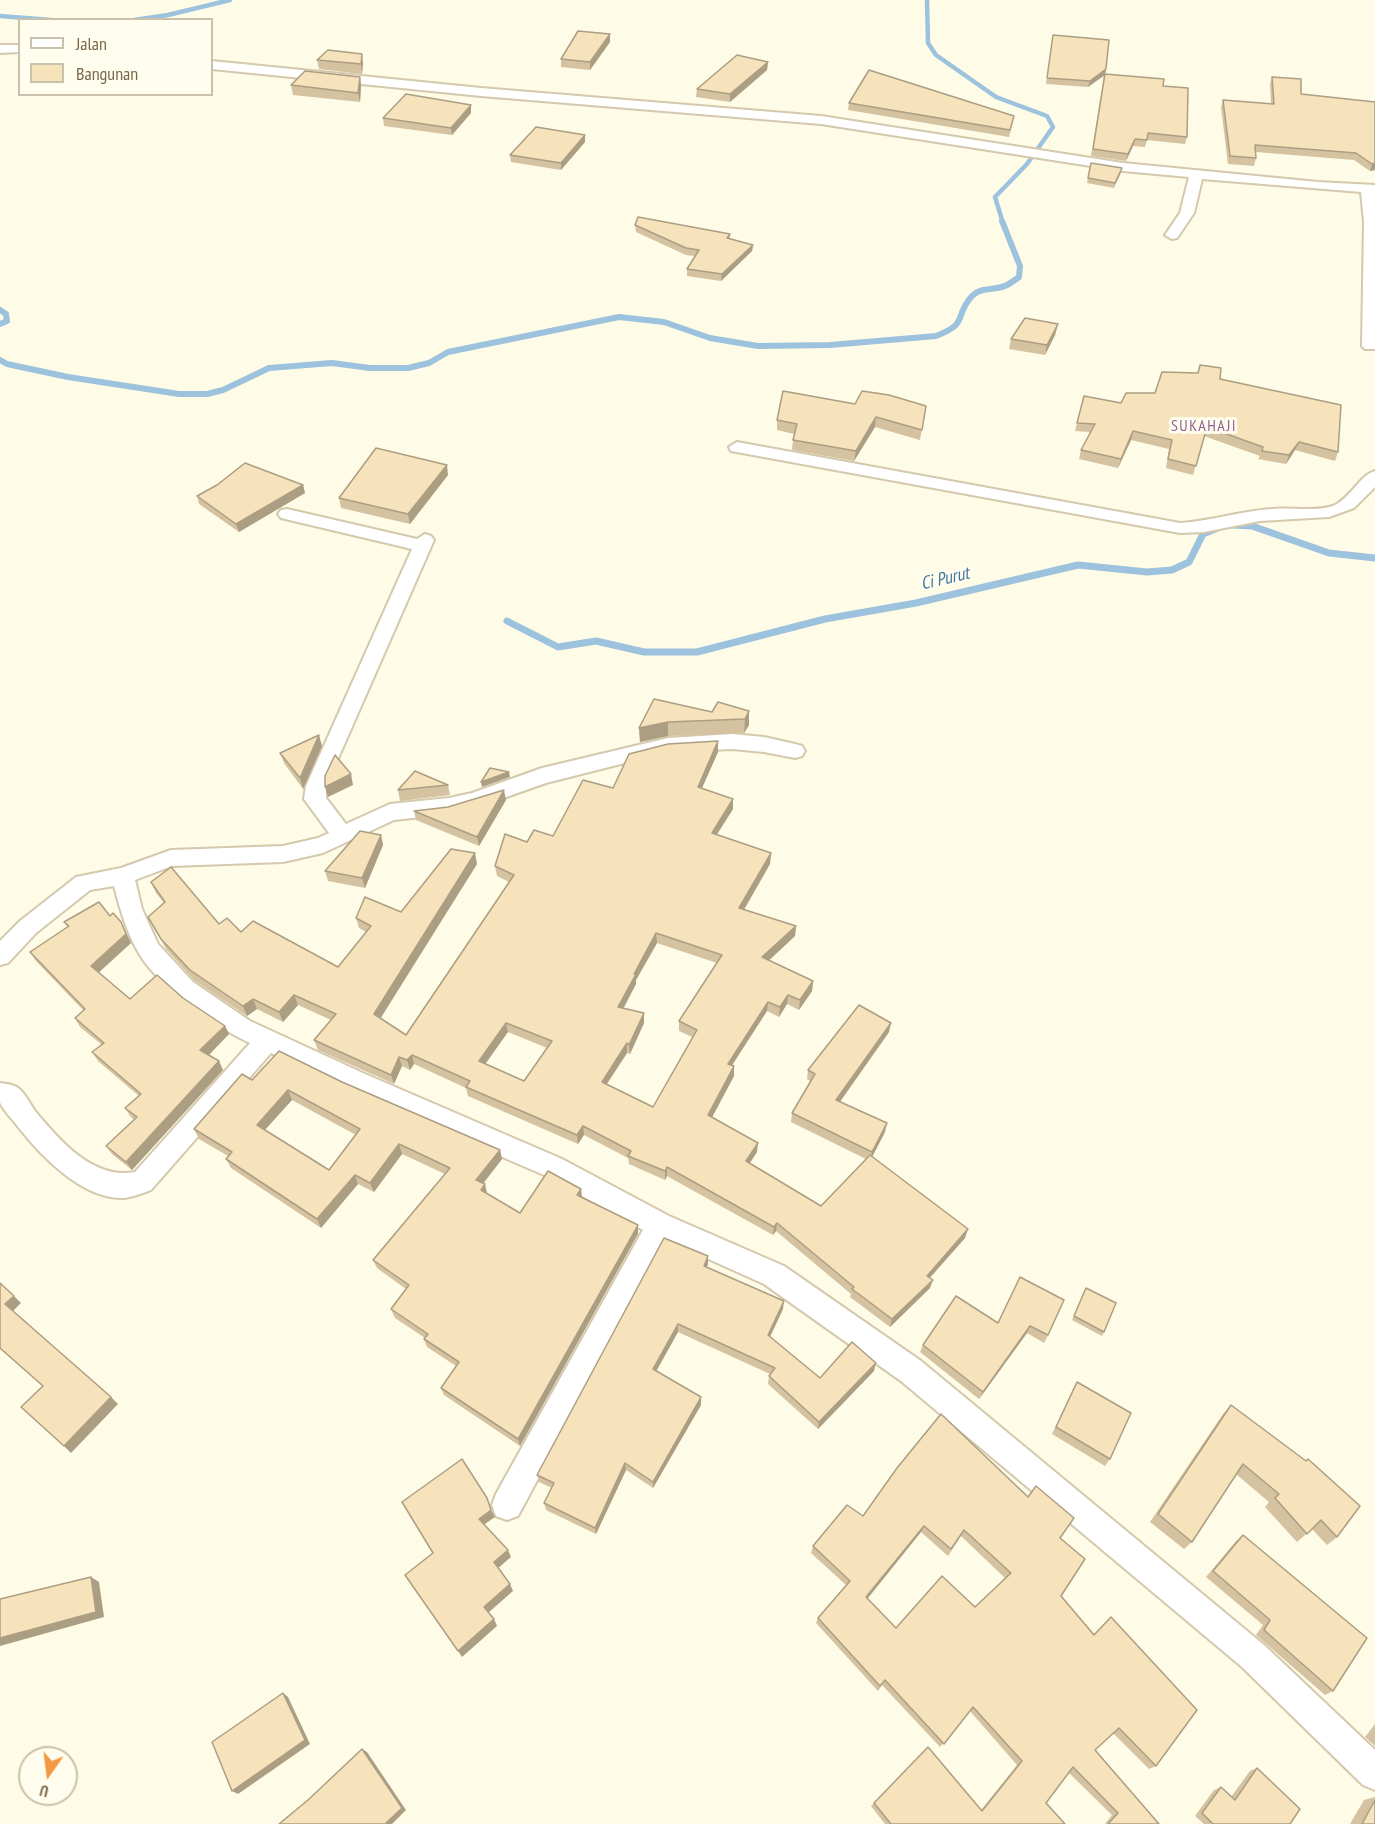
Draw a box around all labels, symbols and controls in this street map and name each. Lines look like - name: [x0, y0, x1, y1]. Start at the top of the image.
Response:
- legend: [18, 18, 213, 96]
- text: Jalan: [76, 32, 107, 55]
- text: Bangunan: [76, 62, 138, 85]
- district label: SUKAHAJI: [1171, 416, 1237, 436]
- water label: Ci Purut: [919, 563, 971, 595]
- north arrow: [18, 1746, 78, 1806]
- text: U: [38, 1781, 51, 1802]

